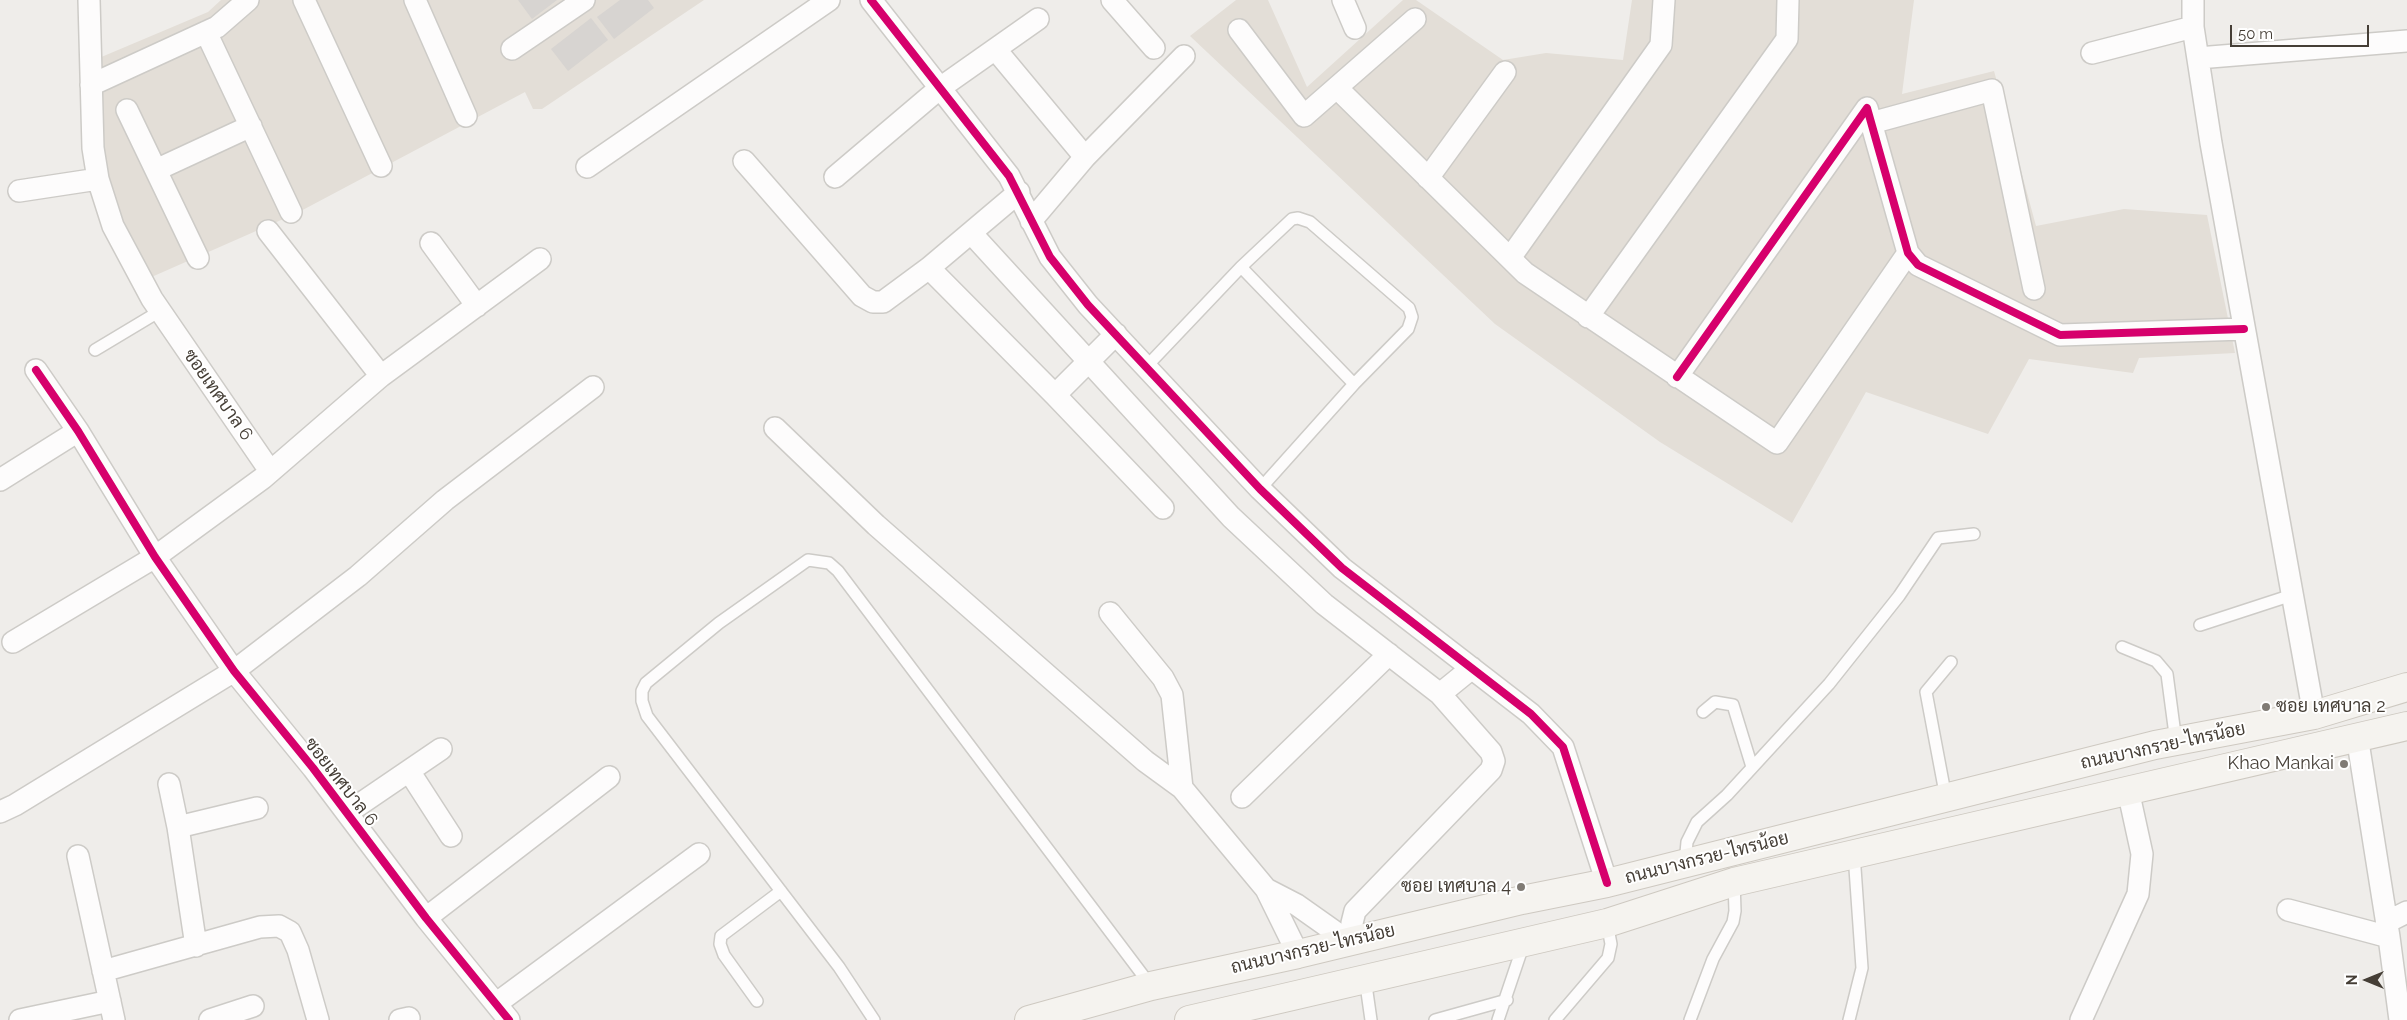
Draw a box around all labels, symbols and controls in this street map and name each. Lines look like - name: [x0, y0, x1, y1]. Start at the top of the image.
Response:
- scale bar: [2232, 15, 2371, 47]
- text: 50 m: [2238, 25, 2273, 43]
- street label: ซอยเทศบาล 6: [179, 345, 257, 445]
- place label: ซอย เทศบาล 2: [2276, 696, 2386, 718]
- marker: ซอย เทศบาล 2: [2260, 701, 2272, 713]
- street label: ถนนบางกรวย-ไทรน้อย: [2079, 718, 2247, 774]
- street label: ซอยเทศบาล 6: [300, 733, 382, 831]
- place label: Khao Mankai: [2228, 753, 2334, 775]
- marker: Khao Mankai: [2338, 758, 2350, 770]
- street label: ถนนบางกรวย-ไทรน้อย: [1623, 827, 1791, 889]
- place label: ซอย เทศบาล 4: [1401, 876, 1511, 898]
- marker: ซอย เทศบาล 4: [1515, 881, 1527, 893]
- street label: ถนนบางกรวย-ไทรน้อย: [1229, 920, 1397, 978]
- north arrow: [2342, 955, 2392, 1005]
- text: N: [2344, 975, 2360, 985]

